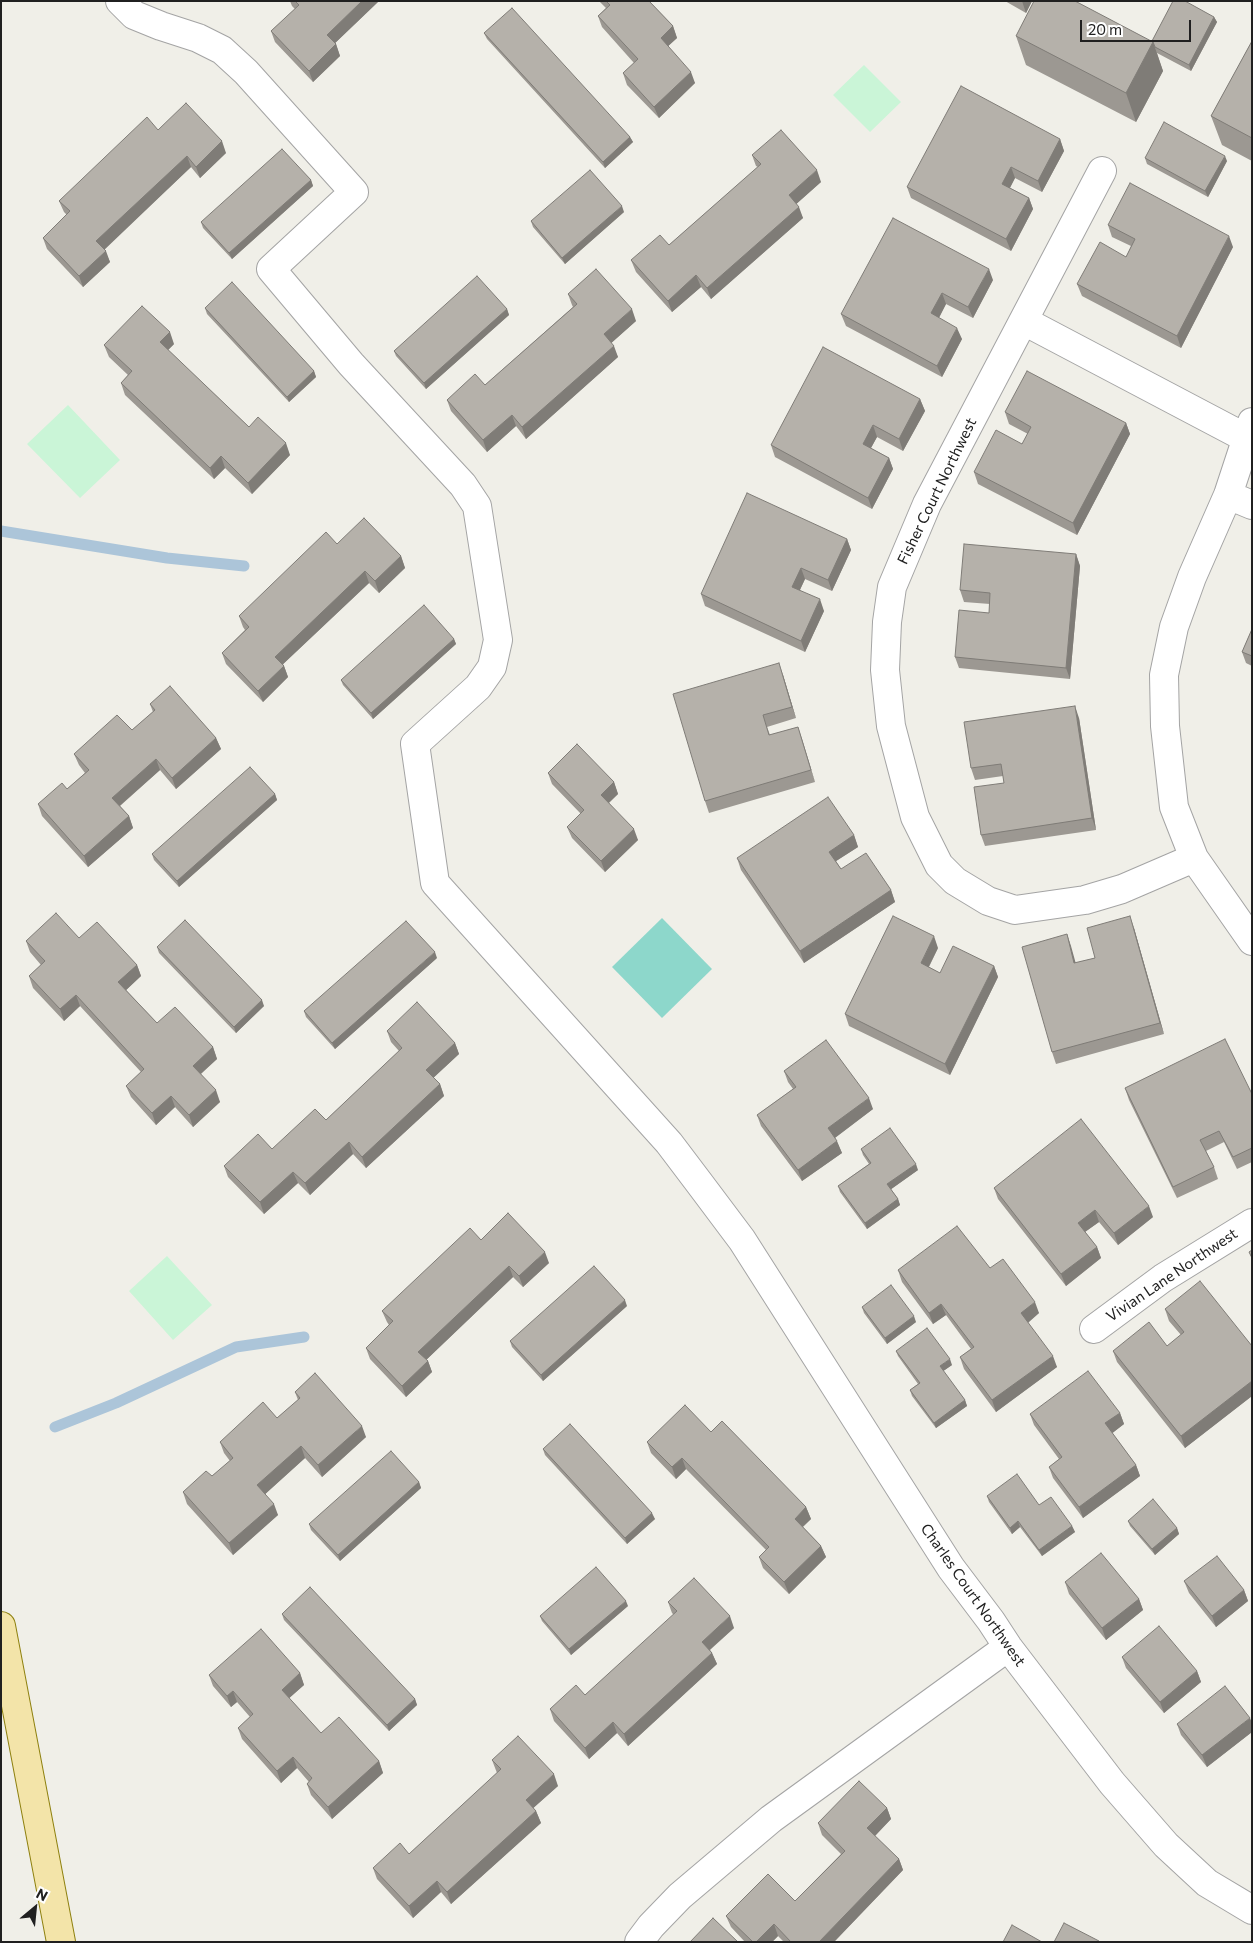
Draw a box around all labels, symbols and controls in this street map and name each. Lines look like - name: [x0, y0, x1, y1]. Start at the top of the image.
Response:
- scale bar: [1083, 10, 1194, 42]
- text: 20 m: [1088, 20, 1122, 38]
- street label: Fisher Court Northwest: [894, 415, 980, 567]
- street label: Vivian Lane Northwest: [1103, 1224, 1241, 1326]
- street label: Charles Court Northwest: [917, 1520, 1029, 1670]
- north arrow: [10, 1883, 60, 1933]
- text: N: [34, 1884, 51, 1904]

